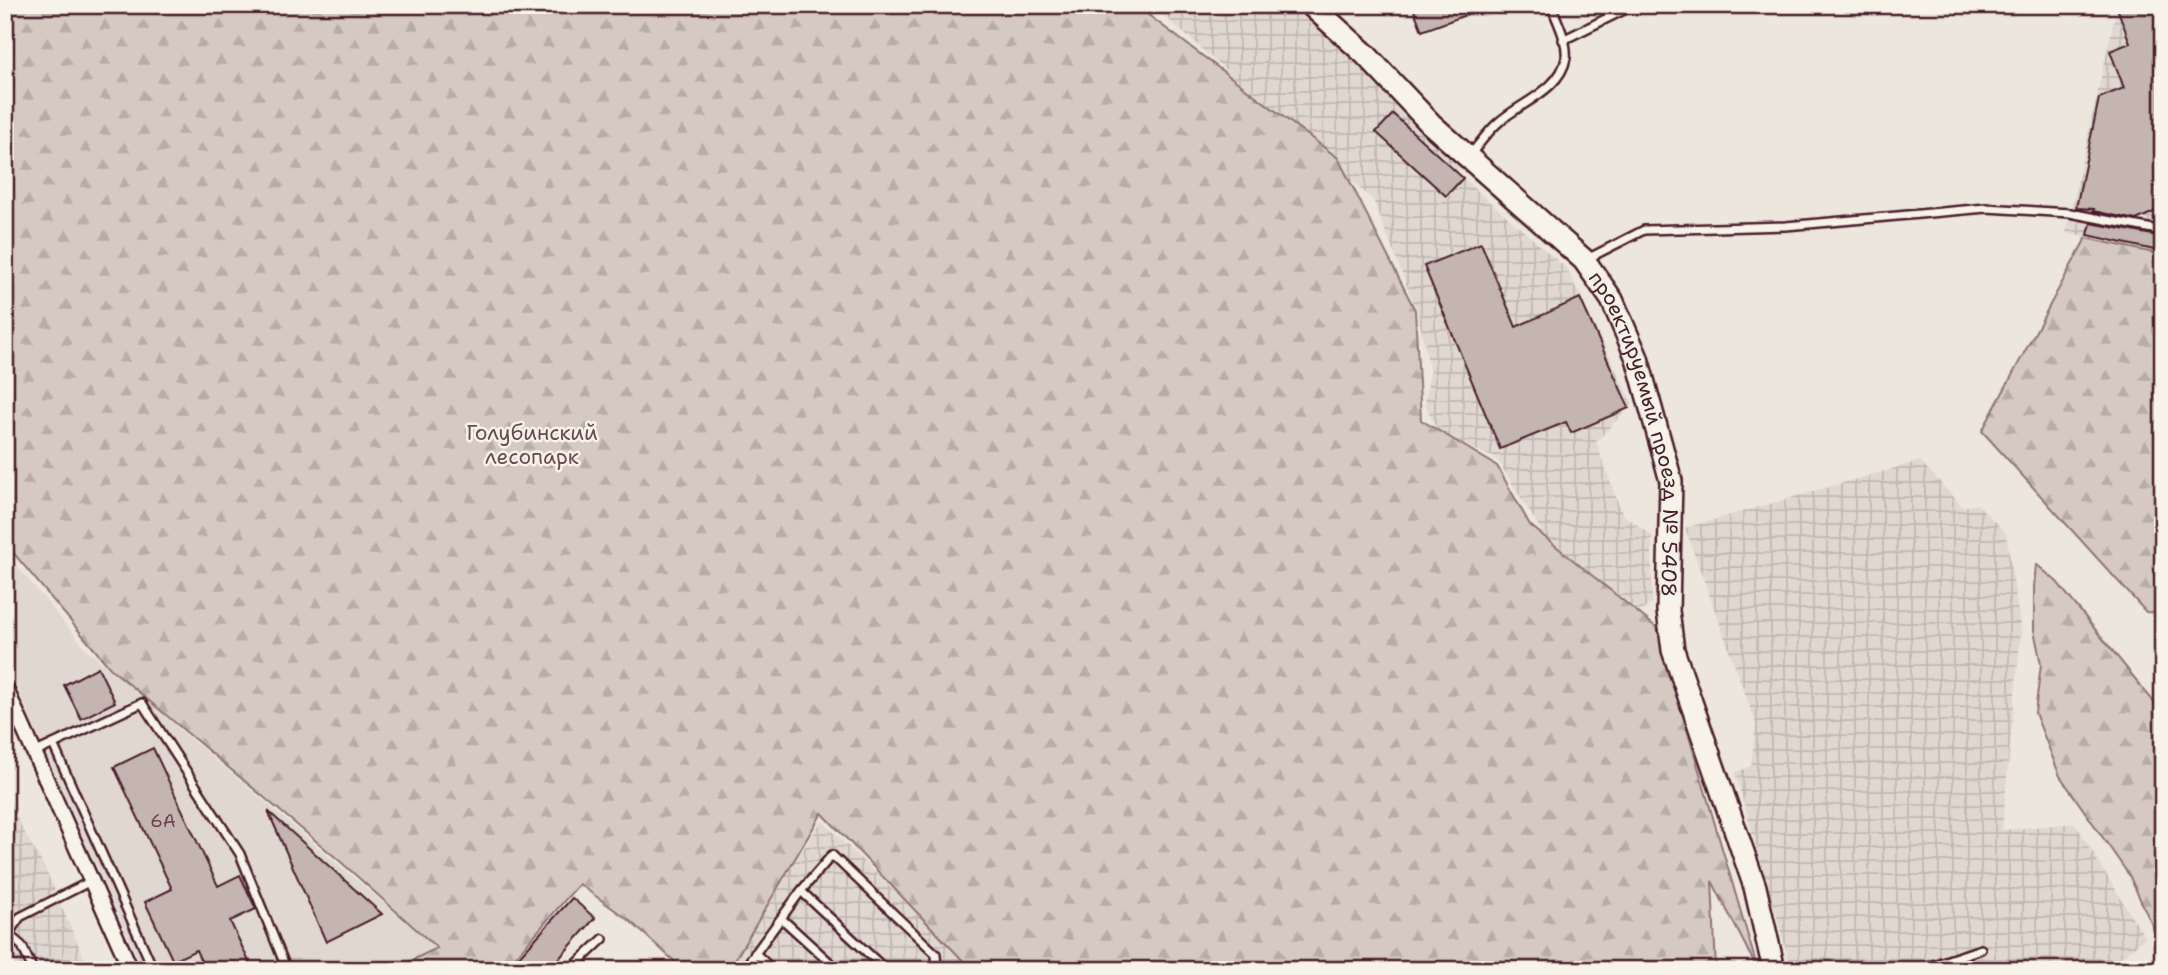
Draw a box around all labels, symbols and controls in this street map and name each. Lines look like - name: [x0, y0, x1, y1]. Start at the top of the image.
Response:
- street label: проектируемый проезд № 5408: [1582, 265, 1685, 598]
- park label: Голубинский лесопарк: [466, 419, 598, 471]
- house number: 6А: [150, 809, 176, 833]

